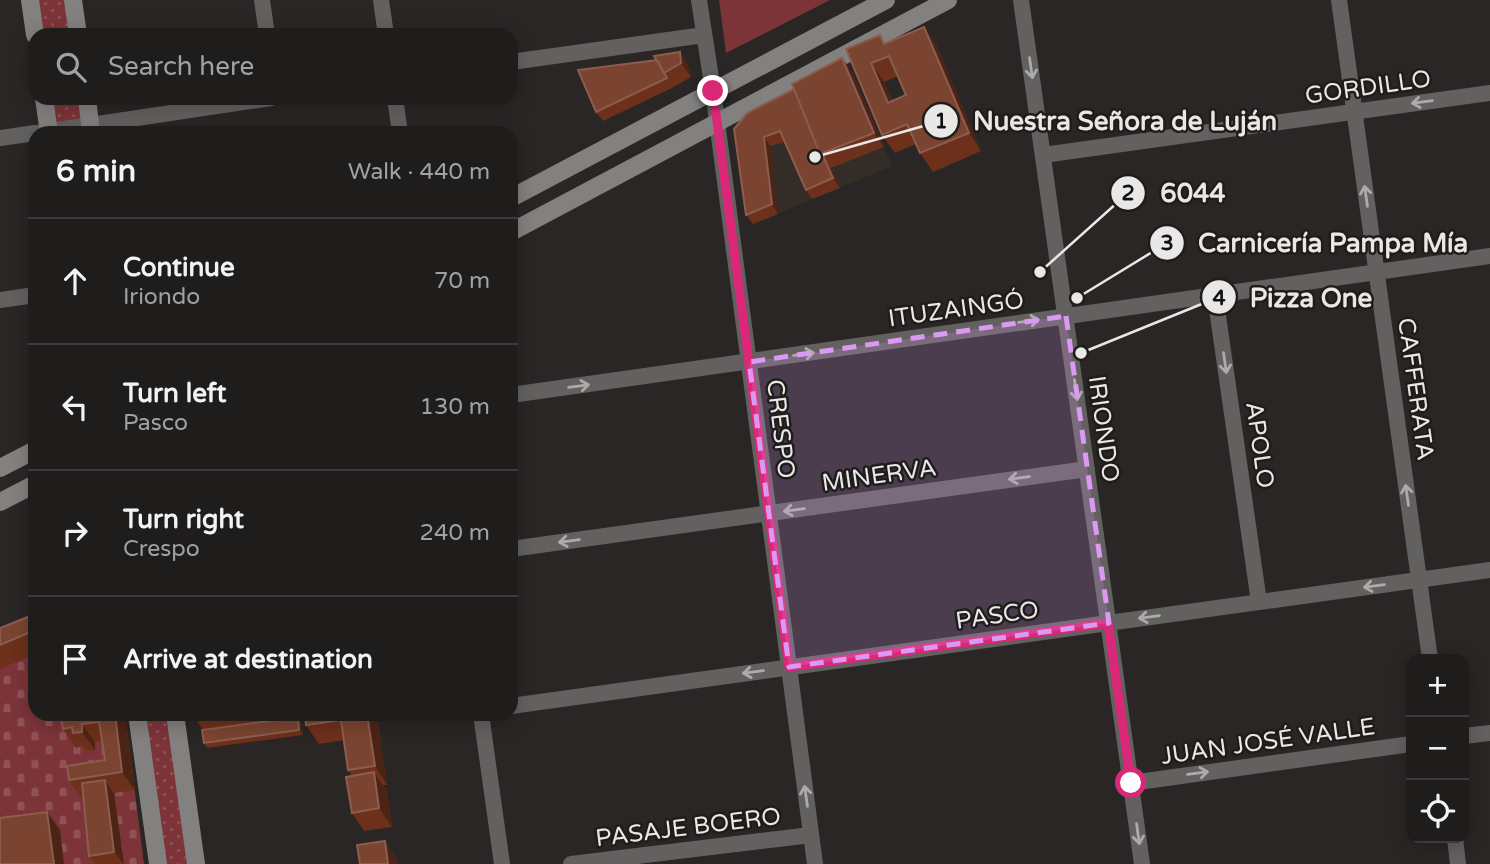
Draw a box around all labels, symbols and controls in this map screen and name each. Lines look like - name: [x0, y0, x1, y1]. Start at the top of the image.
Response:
- search box: [28, 28, 518, 105]
- icon: search: [52, 48, 90, 86]
- text: Search here: [108, 51, 254, 82]
- one-way arrow: [1025, 56, 1038, 78]
- street label: GORDILLO: [1303, 64, 1433, 111]
- route end: [697, 75, 728, 106]
- one-way arrow: [1412, 96, 1434, 109]
- callout: Nuestra Señora de Luján: [924, 98, 1291, 145]
- text: Nuestra Señora de Luján: [973, 106, 1277, 137]
- text: 1: [934, 109, 948, 134]
- text: 6 min: [56, 153, 136, 190]
- text: Walk · 440 m: [348, 158, 490, 186]
- callout: 6044: [1111, 169, 1239, 216]
- text: 6044: [1160, 178, 1226, 209]
- text: 2: [1121, 181, 1135, 206]
- one-way arrow: [1359, 186, 1372, 208]
- callout: Carnicería Pampa Mía: [1149, 220, 1482, 267]
- text: Carnicería Pampa Mía: [1198, 228, 1468, 259]
- text: 3: [1160, 231, 1174, 256]
- text: Continue: [123, 252, 235, 283]
- icon: ahead: [56, 262, 94, 300]
- text: 70 m: [434, 267, 490, 295]
- callout: Pizza One: [1201, 274, 1387, 321]
- text: Iriondo: [123, 283, 200, 311]
- text: Pizza One: [1250, 283, 1372, 314]
- street label: ITUZAINGÓ: [886, 285, 1026, 333]
- text: 4: [1212, 286, 1226, 311]
- one-way arrow: [1017, 315, 1040, 328]
- street label: CAFFERATA: [1391, 316, 1440, 462]
- one-way arrow: [792, 347, 815, 360]
- one-way arrow: [1219, 351, 1232, 374]
- street label: IRIONDO: [1082, 374, 1125, 484]
- text: Turn left: [123, 378, 226, 409]
- street label: CRESPO: [760, 378, 801, 480]
- one-way arrow: [1070, 378, 1083, 401]
- one-way arrow: [567, 379, 589, 392]
- icon: left: [56, 388, 94, 426]
- text: 130 m: [420, 393, 490, 421]
- street label: APOLO: [1239, 400, 1280, 490]
- text: Pasco: [123, 409, 188, 437]
- street label: MINERVA: [820, 453, 938, 498]
- one-way arrow: [1009, 472, 1031, 485]
- one-way arrow: [1400, 484, 1413, 506]
- text: Turn right: [123, 504, 244, 535]
- one-way arrow: [783, 504, 806, 517]
- icon: right: [56, 514, 94, 552]
- text: 240 m: [420, 519, 490, 547]
- text: Crespo: [123, 535, 200, 563]
- one-way arrow: [558, 535, 581, 548]
- one-way arrow: [1363, 580, 1386, 593]
- street label: PASCO: [954, 595, 1040, 636]
- one-way arrow: [1138, 611, 1160, 624]
- icon: arrive: [56, 640, 94, 678]
- text: Arrive at destination: [123, 644, 373, 675]
- map controls: [1406, 654, 1469, 843]
- button: +: [1406, 654, 1469, 717]
- one-way arrow: [742, 666, 765, 679]
- street label: JUAN JOSÉ VALLE: [1159, 711, 1377, 771]
- button: −: [1406, 717, 1469, 780]
- route start: [1115, 767, 1146, 798]
- one-way arrow: [1186, 767, 1209, 780]
- button: locate: [1406, 780, 1469, 843]
- one-way arrow: [800, 785, 813, 808]
- street label: PASAJE BOERO: [594, 802, 782, 853]
- one-way arrow: [1132, 822, 1145, 844]

